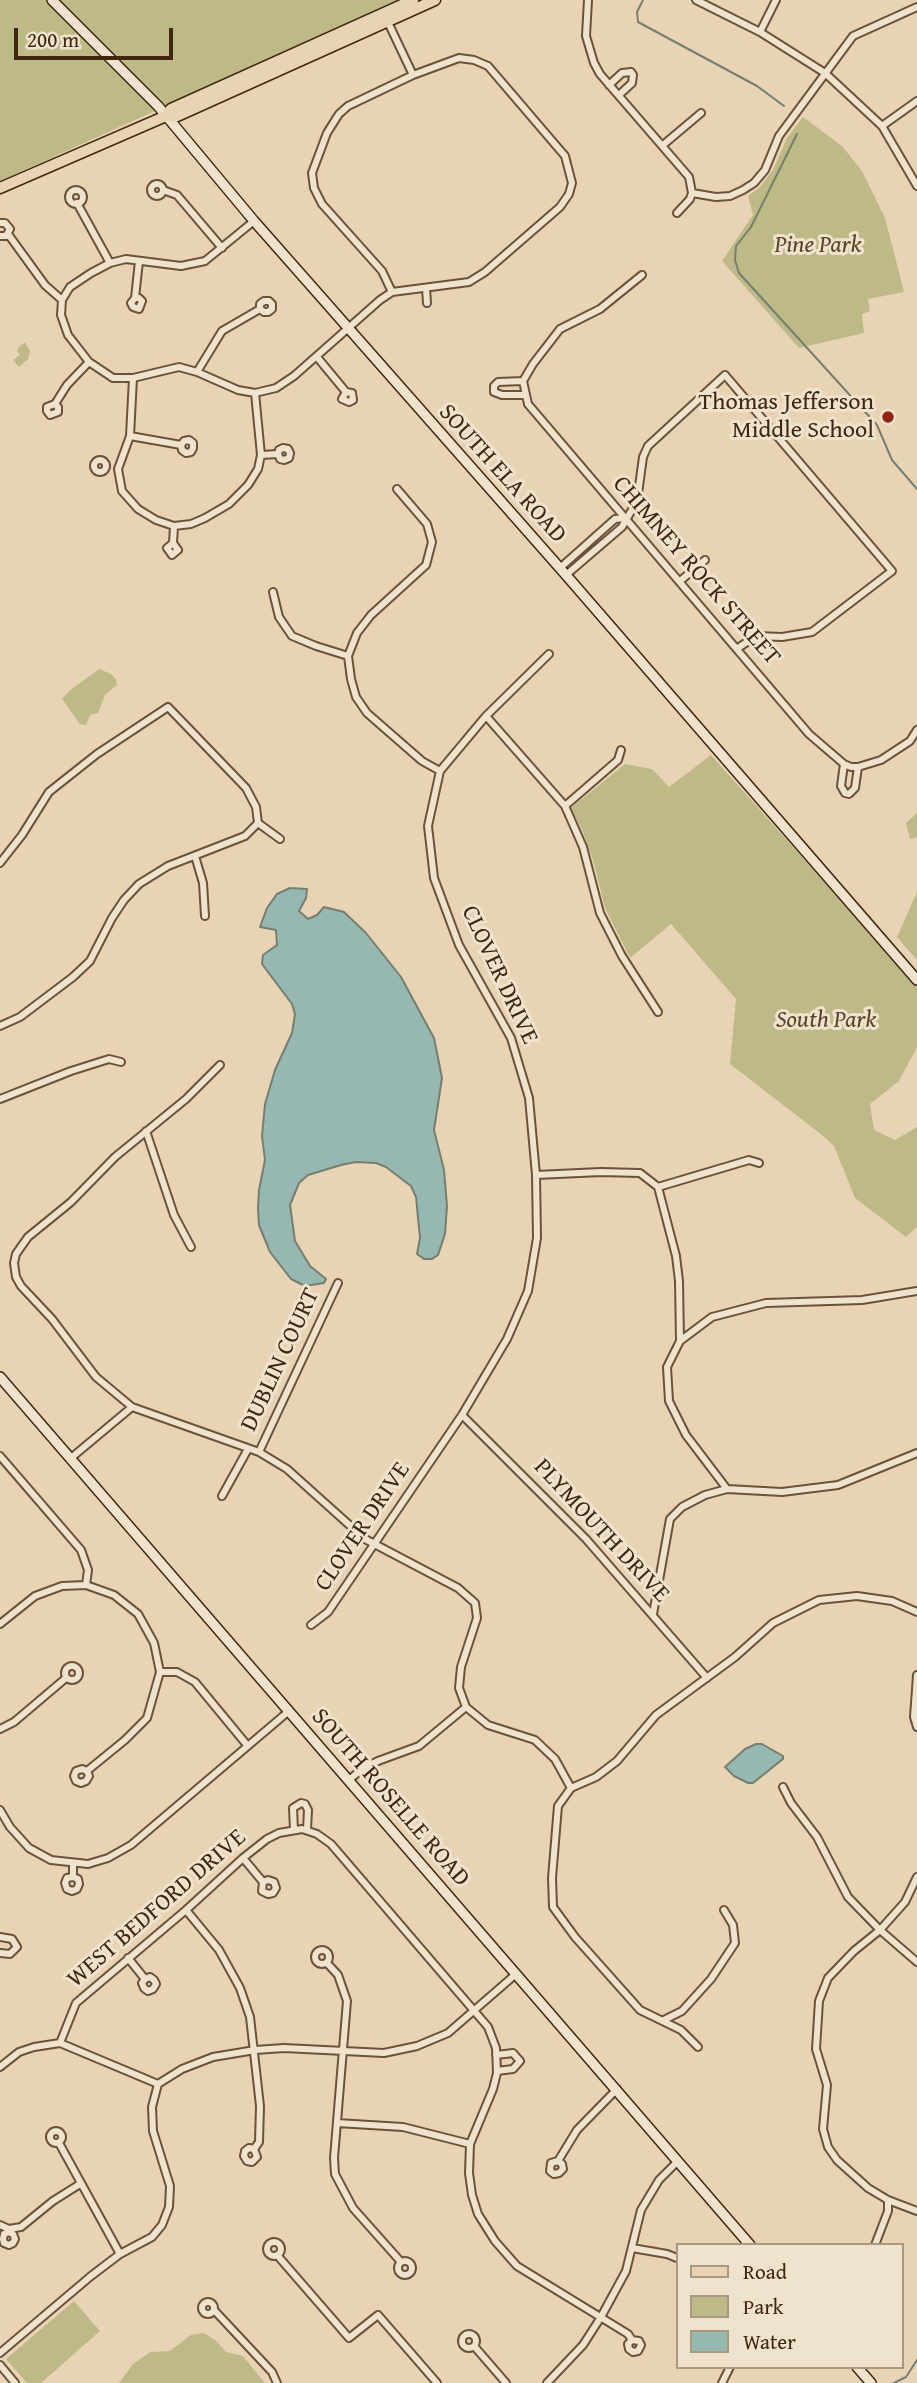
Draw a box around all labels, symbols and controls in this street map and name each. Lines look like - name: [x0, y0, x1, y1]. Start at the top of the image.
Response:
- scale bar: [18, 14, 177, 58]
- text: 200 m: [27, 24, 79, 55]
- park label: Pine Park: [774, 232, 862, 260]
- place label: Thomas Jefferson Middle School: [698, 389, 874, 445]
- street label: SOUTH ELA ROAD: [432, 398, 572, 550]
- marker: Thomas Jefferson Middle School: [880, 409, 896, 425]
- street label: CHIMNEY ROCK STREET: [606, 471, 786, 671]
- street label: CLOVER DRIVE: [454, 901, 544, 1049]
- park label: South Park: [776, 1007, 876, 1035]
- street label: DUBLIN COURT: [235, 1284, 327, 1436]
- street label: PLYMOUTH DRIVE: [527, 1453, 675, 1609]
- street label: CLOVER DRIVE: [309, 1457, 417, 1597]
- street label: SOUTH ROSELLE ROAD: [305, 1703, 475, 1893]
- street label: WEST BEDFORD DRIVE: [62, 1824, 252, 1994]
- legend: [676, 2243, 903, 2369]
- text: Road: [743, 2256, 787, 2287]
- text: Park: [743, 2291, 784, 2322]
- text: Water: [743, 2326, 796, 2357]

